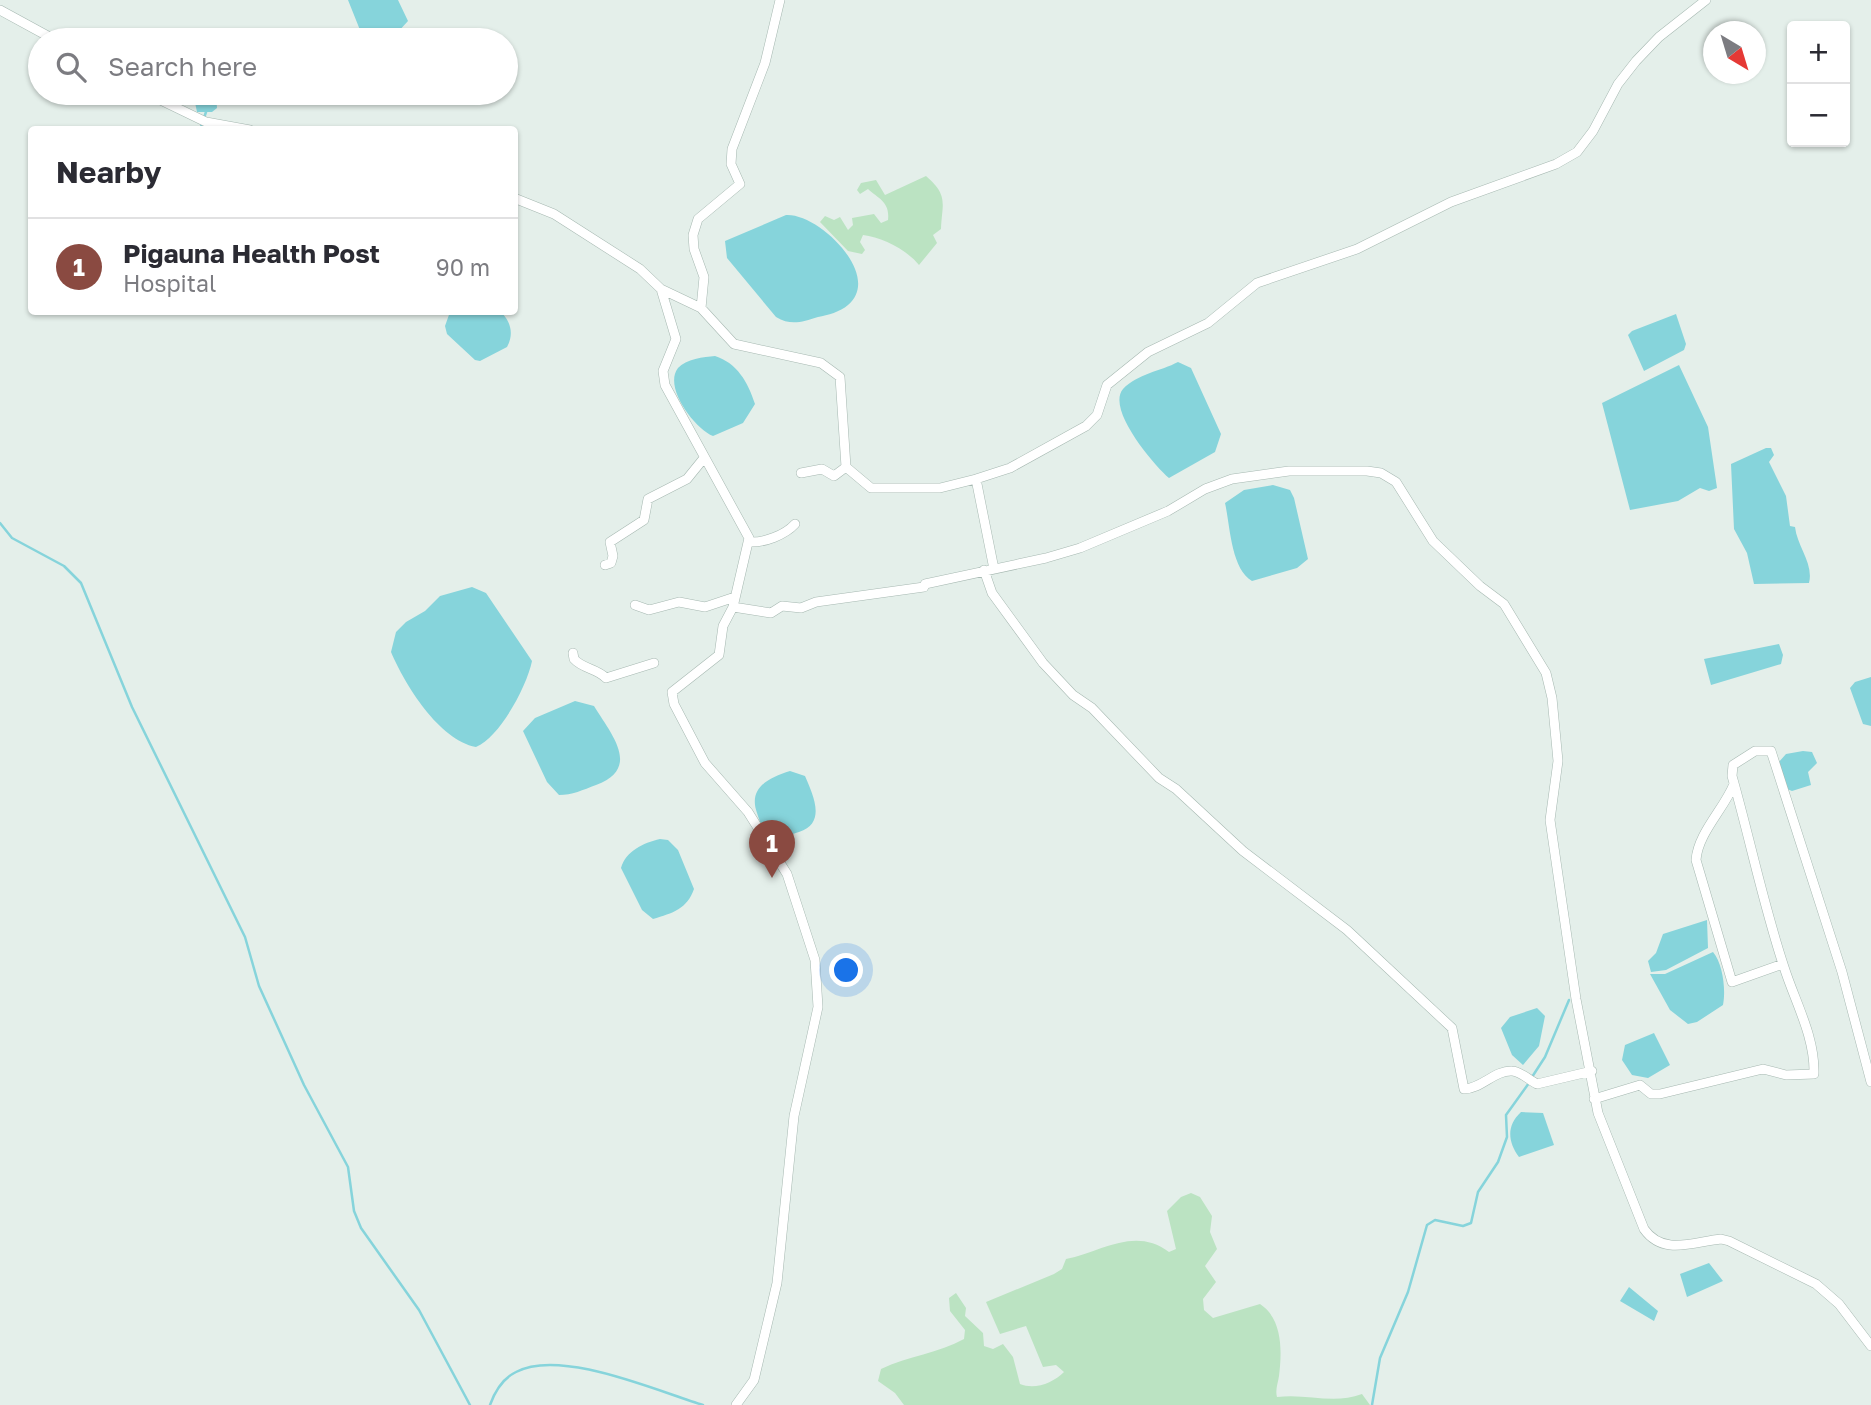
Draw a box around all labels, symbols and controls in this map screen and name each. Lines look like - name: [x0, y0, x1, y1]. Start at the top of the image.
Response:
- north arrow: [1703, 21, 1766, 84]
- map controls: [1787, 21, 1850, 147]
- button: +: [1787, 21, 1850, 84]
- search box: [28, 28, 518, 105]
- icon: search: [52, 48, 90, 86]
- text: Search here: [108, 51, 257, 82]
- button: −: [1787, 84, 1850, 147]
- text: Nearby: [56, 154, 161, 190]
- text: Pigauna Health Post: [123, 238, 380, 269]
- text: 1: [73, 253, 85, 281]
- text: 90 m: [436, 253, 490, 281]
- text: Hospital: [123, 269, 216, 297]
- pin: 1: [749, 820, 795, 878]
- your location: [829, 953, 863, 987]

